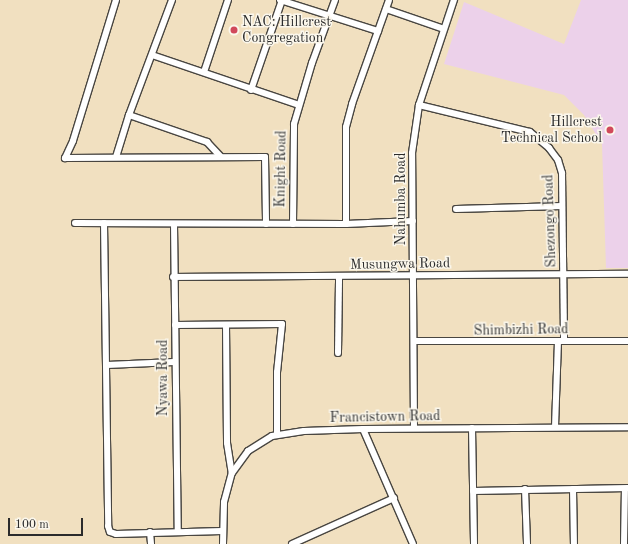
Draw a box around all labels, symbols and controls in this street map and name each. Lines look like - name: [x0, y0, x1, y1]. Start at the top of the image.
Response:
- place label: NAC: Hillcrest Congregation: [242, 14, 331, 46]
- marker: NAC: Hillcrest Congregation: [229, 25, 239, 35]
- place label: Hillcrest Technical School: [501, 114, 602, 146]
- marker: Hillcrest Technical School: [605, 125, 615, 135]
- street label: Knight Road: [272, 130, 290, 208]
- street label: Nahumba Road: [393, 152, 409, 246]
- street label: Shezongo Road: [540, 174, 560, 268]
- street label: Musungwa Road: [350, 255, 450, 273]
- street label: Shimbizhi Road: [473, 321, 569, 339]
- street label: Nyawa Road: [155, 340, 171, 416]
- street label: Francistown Road: [329, 408, 441, 426]
- scale bar: [10, 510, 85, 536]
- text: 100 m: [15, 519, 49, 531]

